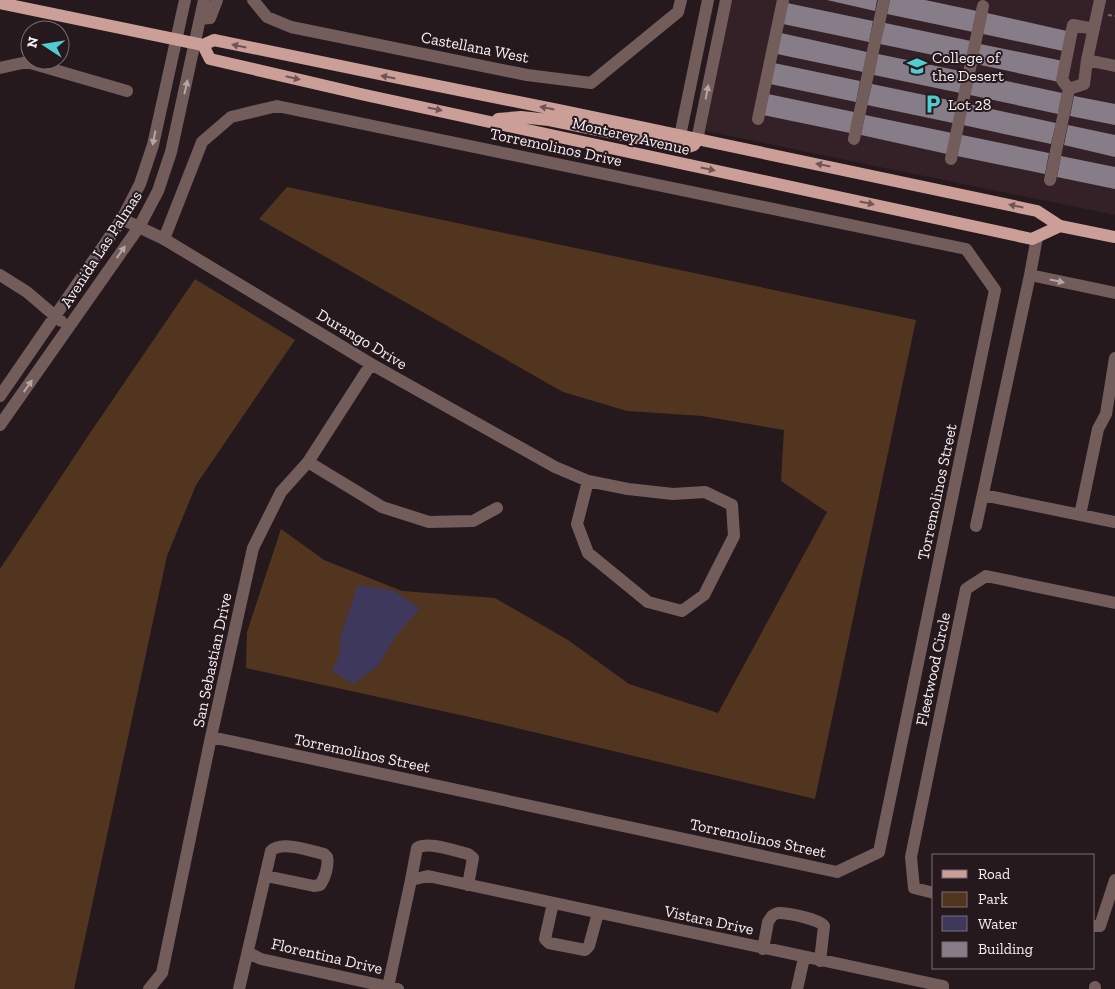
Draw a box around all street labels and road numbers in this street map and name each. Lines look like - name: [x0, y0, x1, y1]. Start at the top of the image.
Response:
- street label: Castellana West: [419, 27, 531, 67]
- street label: Monterey Avenue: [570, 113, 692, 159]
- street label: Torremolinos Drive: [488, 124, 624, 170]
- street label: Avenida Las Palmas: [56, 187, 146, 311]
- street label: Durango Drive: [313, 305, 411, 373]
- street label: Torremolinos Street: [913, 422, 961, 562]
- street label: San Sebastian Drive: [188, 591, 236, 729]
- street label: Fleetwood Circle: [912, 610, 954, 728]
- street label: Torremolinos Street: [292, 729, 432, 777]
- street label: Torremolinos Street: [688, 814, 828, 862]
- street label: Vistara Drive: [662, 901, 755, 939]
- street label: Florentina Drive: [270, 934, 384, 978]

